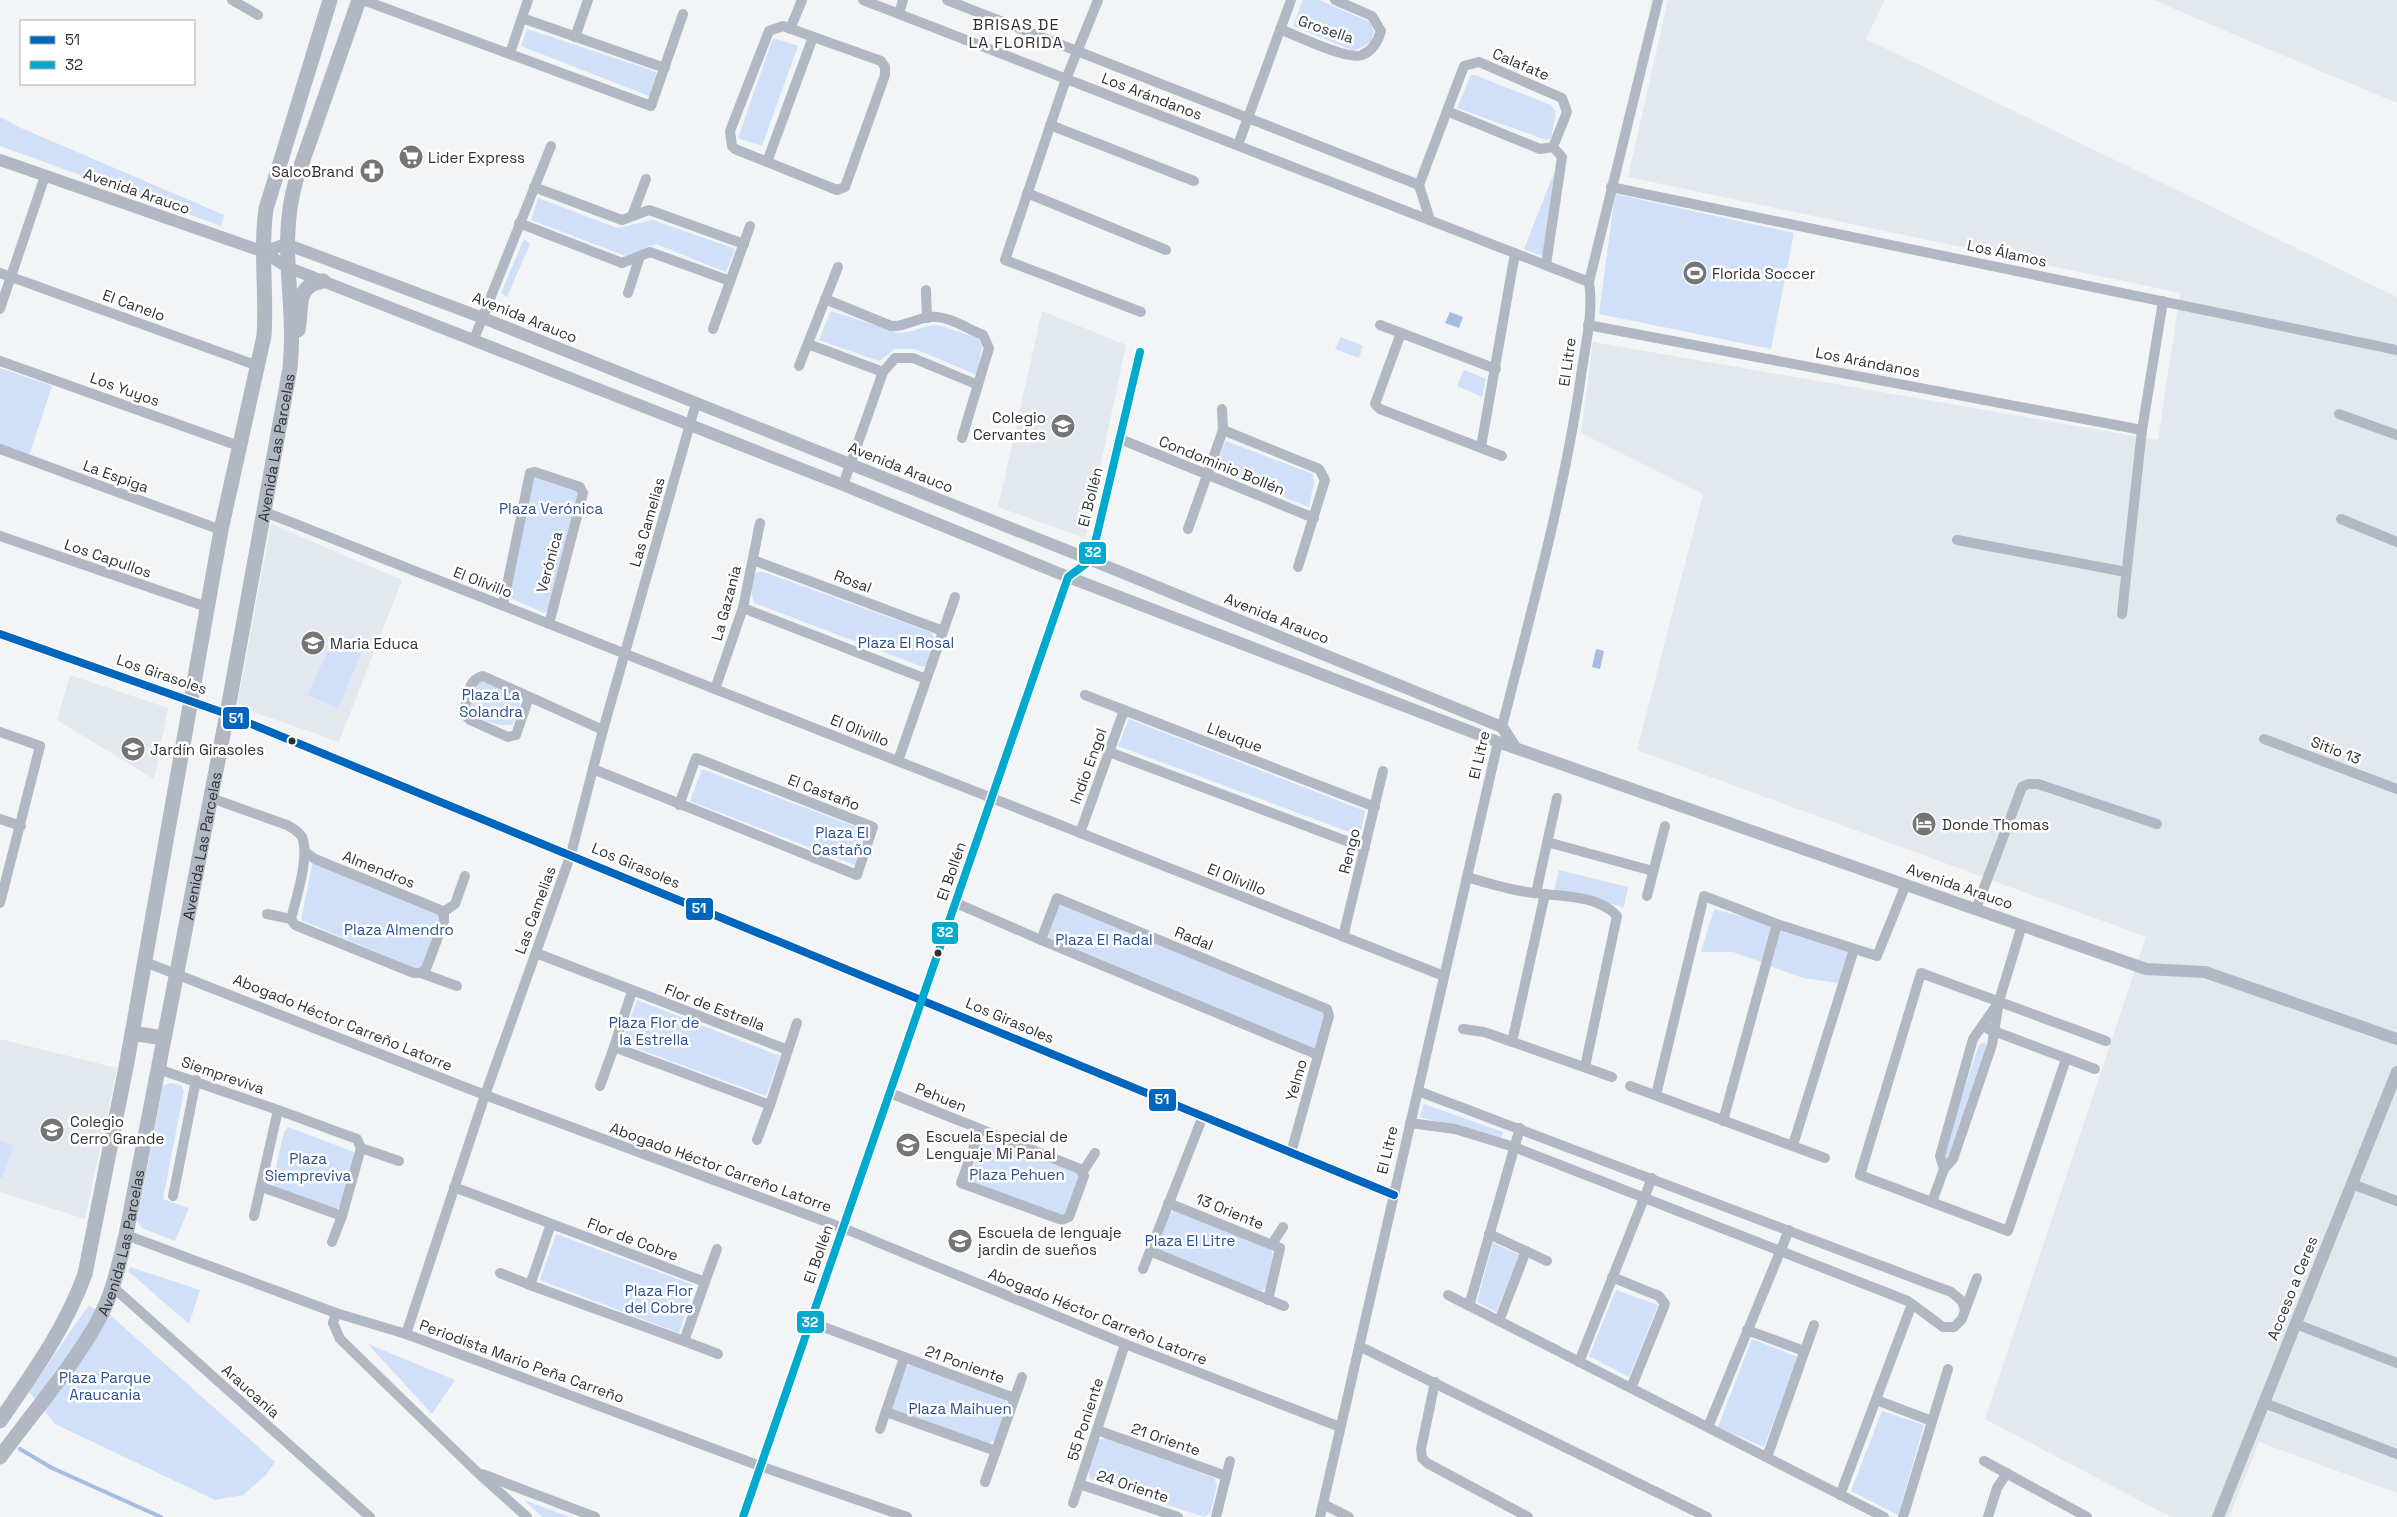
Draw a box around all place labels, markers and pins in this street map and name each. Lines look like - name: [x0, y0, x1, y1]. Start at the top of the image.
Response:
- supermarket icon: Lider Express: [398, 144, 424, 170]
- place label: Lider Express: [428, 148, 525, 167]
- pharmacy icon: SalcoBrand: [359, 158, 385, 184]
- place label: SalcoBrand: [271, 162, 354, 181]
- sports icon: Florida Soccer: [1682, 260, 1708, 286]
- place label: Florida Soccer: [1712, 264, 1816, 283]
- place label: Colegio Cervantes: [973, 408, 1046, 444]
- school or university icon: Colegio Cervantes: [1050, 413, 1076, 439]
- school or university icon: Maria Educa: [300, 630, 326, 656]
- place label: Maria Educa: [330, 634, 419, 653]
- school or university icon: Jardín Girasoles: [120, 736, 146, 762]
- unlabelled marker: [287, 736, 297, 746]
- place label: Jardín Girasoles: [150, 740, 264, 759]
- hotel icon: Donde Thomas: [1911, 811, 1937, 837]
- place label: Donde Thomas: [1942, 815, 2049, 834]
- unlabelled marker: [933, 948, 943, 958]
- place label: Colegio Cerro Grande: [70, 1112, 164, 1148]
- school or university icon: Colegio Cerro Grande: [39, 1117, 65, 1143]
- place label: Escuela Especial de Lenguaje Mi Panal: [926, 1127, 1068, 1163]
- school or university icon: Escuela Especial de Lenguaje Mi Panal: [895, 1132, 921, 1158]
- place label: Escuela de lenguaje jardin de sueños: [977, 1223, 1122, 1259]
- school or university icon: Escuela de lenguaje jardin de sueños: [947, 1228, 973, 1254]

